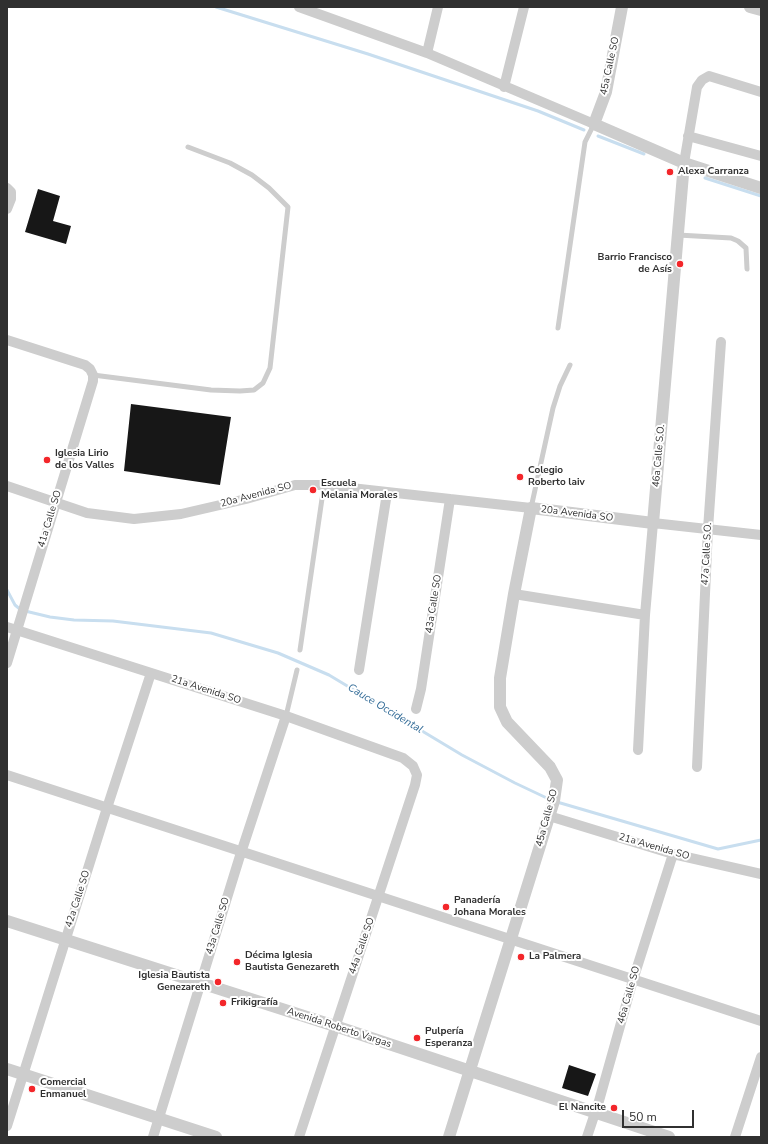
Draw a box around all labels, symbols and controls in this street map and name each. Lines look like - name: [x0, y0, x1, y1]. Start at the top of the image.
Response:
- street label: 45a Calle SO: [598, 36, 622, 96]
- place label: Alexa Carranza: [678, 166, 749, 178]
- marker: Alexa Carranza: [665, 167, 675, 177]
- place label: Barrio Francisco de Asís: [598, 252, 672, 276]
- marker: Barrio Francisco de Asís: [675, 259, 685, 269]
- street label: 46a Calle S.O.: [650, 424, 668, 488]
- place label: Iglesia Lirio de los Valles: [55, 448, 114, 472]
- marker: Iglesia Lirio de los Valles: [42, 455, 52, 465]
- place label: Colegio Roberto laiv: [528, 465, 585, 488]
- marker: Colegio Roberto laiv: [515, 472, 525, 482]
- place label: Escuela Melania Morales: [321, 478, 398, 502]
- street label: 20a Avenida SO: [219, 480, 293, 510]
- marker: Escuela Melania Morales: [308, 485, 318, 495]
- street label: 41a Calle SO: [36, 489, 64, 549]
- street label: 20a Avenida SO: [540, 504, 614, 524]
- street label: 47a Calle S.O.: [699, 522, 715, 586]
- street label: 43a Calle SO: [423, 574, 445, 634]
- street label: 21a Avenida SO: [170, 673, 242, 707]
- water label: Cauce Occidental: [345, 681, 425, 737]
- street label: 45a Calle SO: [534, 788, 560, 848]
- street label: 21a Avenida SO: [617, 831, 691, 863]
- street label: 42a Calle SO: [63, 869, 93, 929]
- place label: Panadería Johana Morales: [454, 895, 526, 918]
- street label: 43a Calle SO: [204, 896, 232, 956]
- marker: Panadería Johana Morales: [441, 902, 451, 912]
- street label: 44a Calle SO: [347, 916, 377, 976]
- place label: Décima Iglesia Bautista Genezareth: [245, 950, 339, 974]
- place label: La Palmera: [529, 951, 581, 963]
- marker: La Palmera: [516, 952, 526, 962]
- marker: Décima Iglesia Bautista Genezareth: [232, 957, 242, 967]
- street label: 46a Calle SO: [615, 965, 643, 1025]
- place label: Iglesia Bautista Genezareth: [138, 970, 210, 994]
- marker: Iglesia Bautista Genezareth: [213, 977, 223, 987]
- place label: Frikigrafía: [231, 997, 278, 1009]
- marker: Frikigrafía: [218, 998, 228, 1008]
- street label: Avenida Roberto Vargas: [285, 1005, 393, 1051]
- place label: Pulpería Esperanza: [425, 1026, 473, 1050]
- marker: Pulpería Esperanza: [412, 1033, 422, 1043]
- place label: Comercial Enmanuel: [40, 1077, 86, 1100]
- marker: Comercial Enmanuel: [27, 1084, 37, 1094]
- place label: El Nancite: [559, 1102, 606, 1114]
- scale bar: [624, 1102, 696, 1128]
- marker: El Nancite: [609, 1103, 619, 1113]
- text: 50 m: [629, 1109, 657, 1125]

